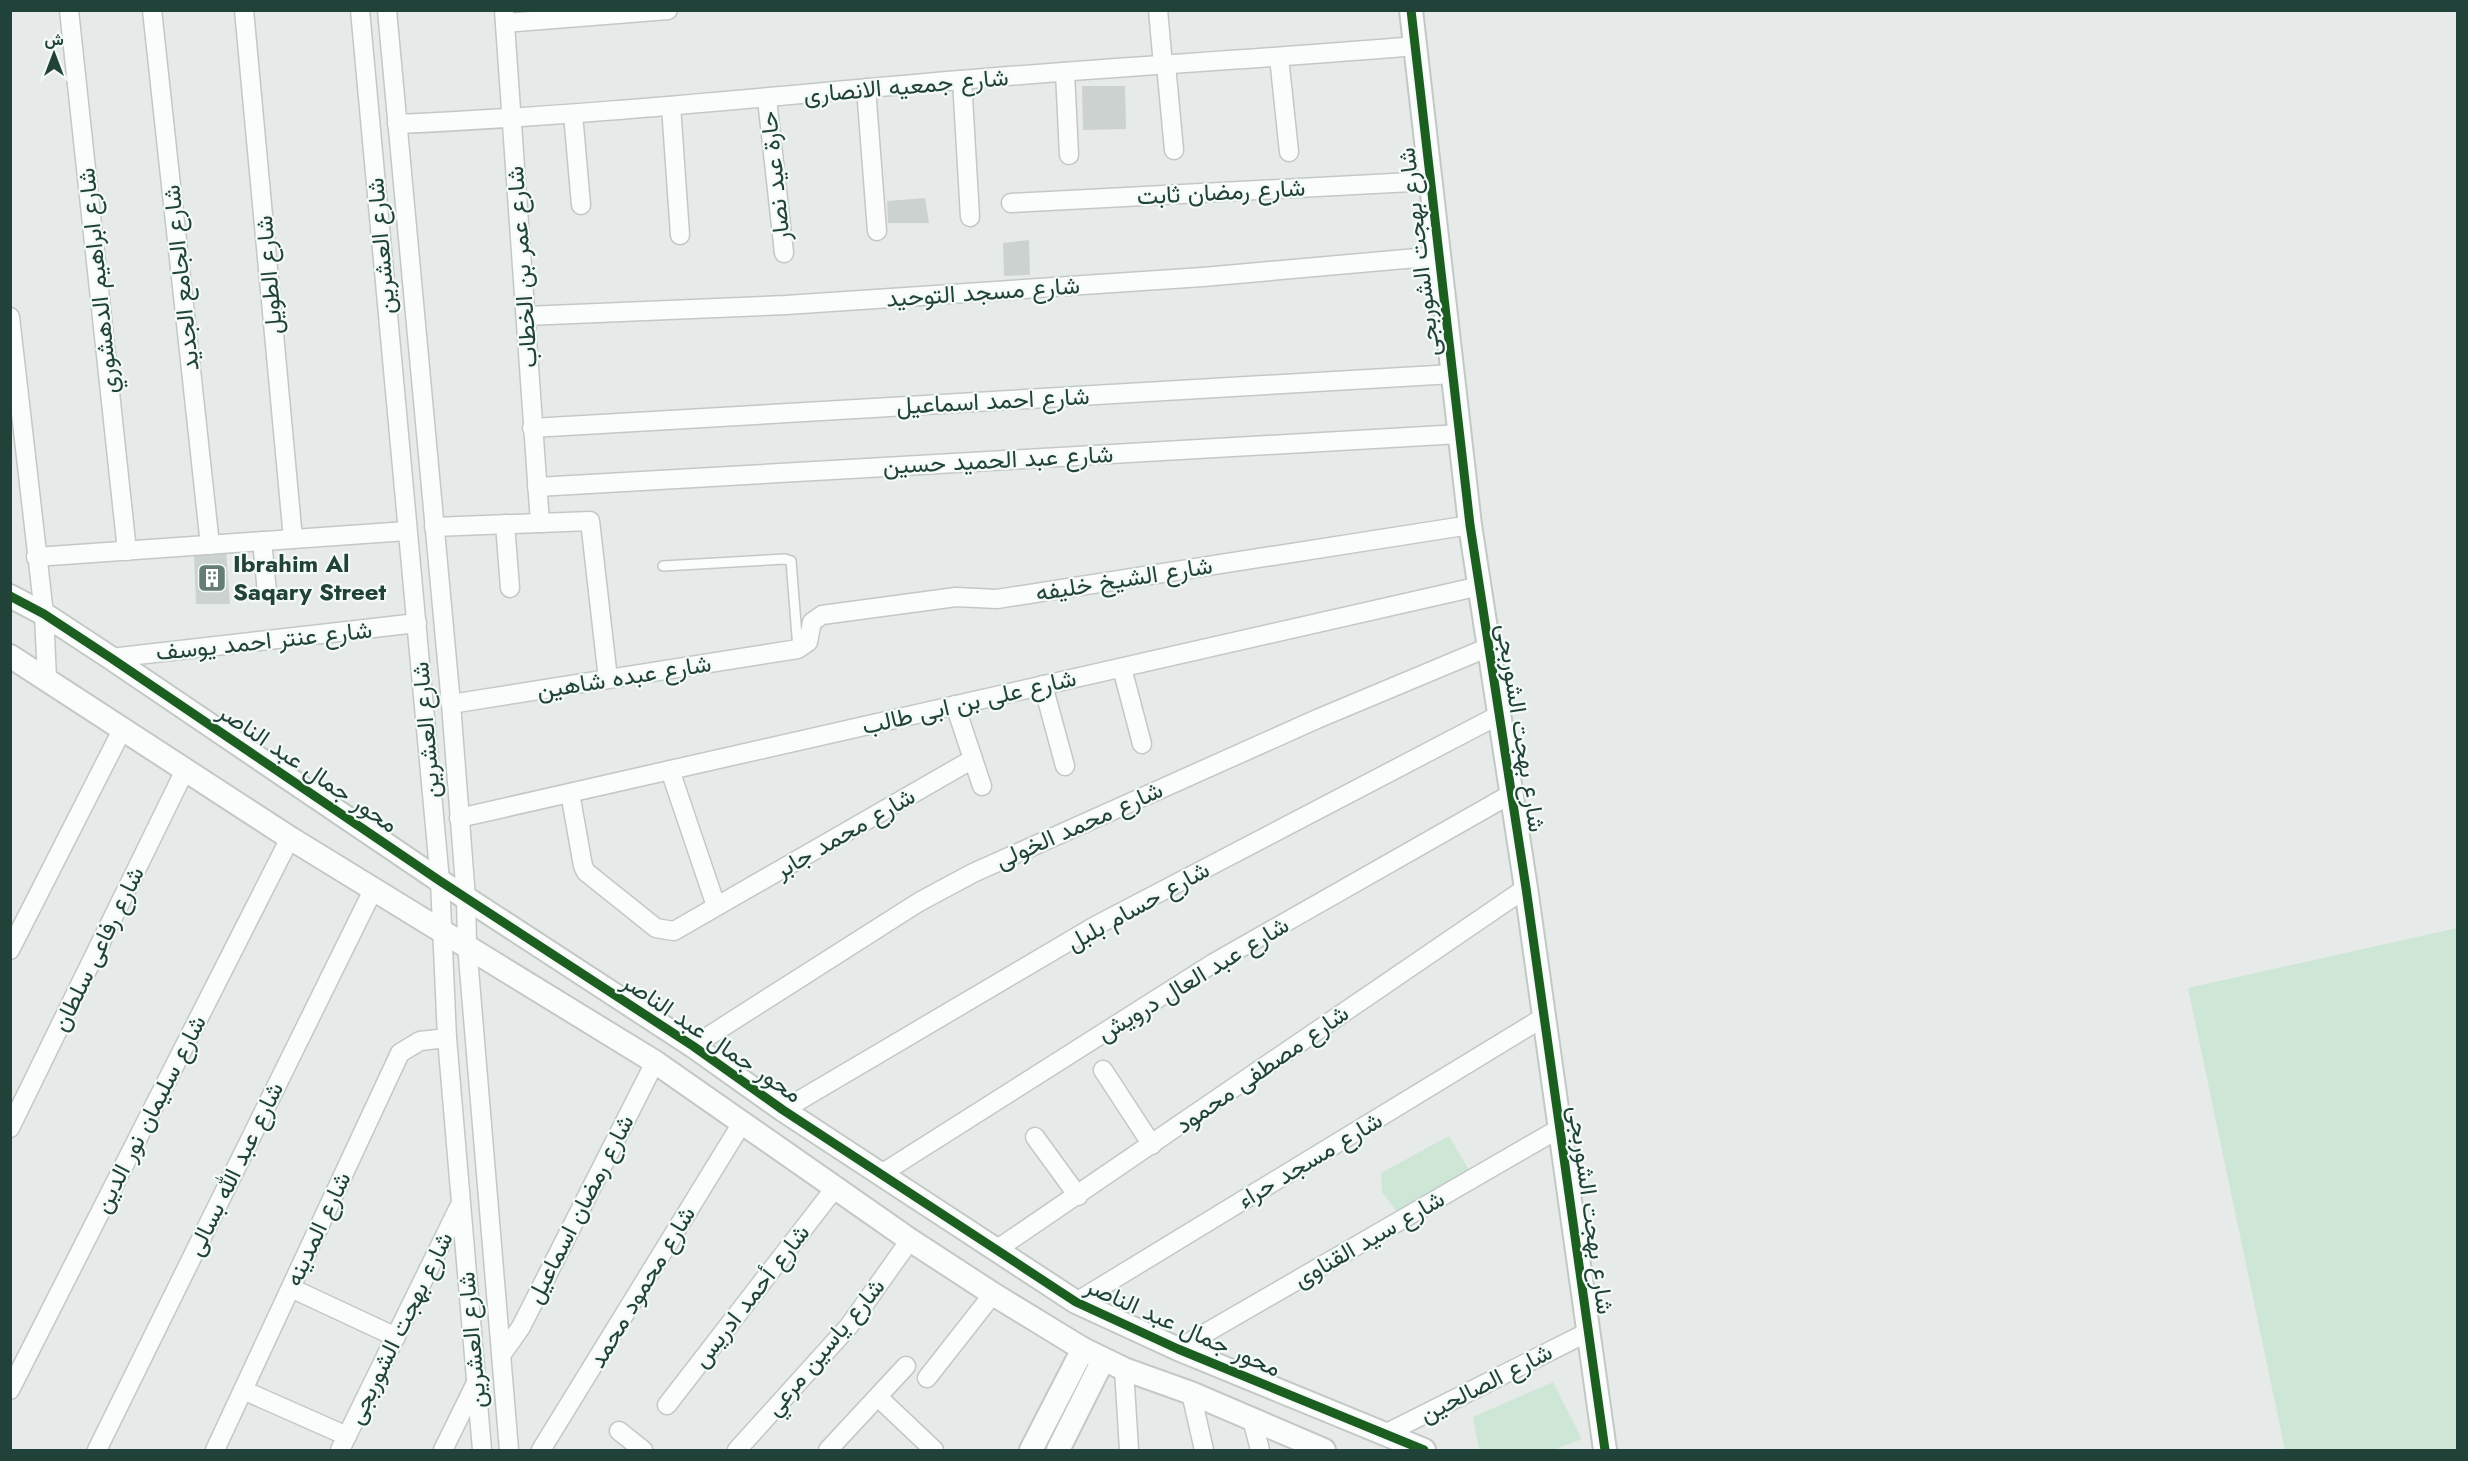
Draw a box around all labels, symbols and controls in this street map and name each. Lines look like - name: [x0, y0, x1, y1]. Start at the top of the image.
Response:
- north arrow: [24, 24, 84, 84]
- text: ش: [44, 28, 64, 51]
- street label: شارع جمعيه الانصارى: [802, 59, 1010, 112]
- street label: حارة عيد نصار: [750, 109, 799, 244]
- street label: شارع بهجت الشوربجى: [1388, 146, 1449, 359]
- street label: شارع عمر بن الخطاب: [497, 165, 546, 369]
- street label: شارع ابراهيم الدهشوري: [68, 166, 129, 396]
- street label: شارع رمضان ثابت: [1136, 170, 1306, 213]
- street label: شارع العشرين: [357, 176, 404, 316]
- street label: شارع الجامع الجديد: [153, 183, 208, 373]
- street label: شارع الطويل: [246, 214, 291, 336]
- street label: شارع مسجد التوحيد: [885, 267, 1081, 316]
- street label: شارع احمد اسماعيل: [895, 378, 1091, 423]
- street label: شارع عبد الحميد حسين: [882, 436, 1114, 483]
- place label: Ibrahim Al Saqary Street: [233, 546, 387, 609]
- street label: شارع الشيخ خليفه: [1033, 547, 1215, 610]
- building icon: Ibrahim Al Saqary Street: [196, 562, 228, 594]
- street label: شارع عنتر احمد يوسف: [154, 612, 374, 669]
- street label: شارع بهجت الشوربجى: [1488, 621, 1555, 835]
- street label: شارع عبده شاهين: [534, 645, 714, 708]
- street label: شارع العشرين: [402, 660, 449, 800]
- street label: شارع على بن ابى طالب: [858, 660, 1079, 743]
- street label: محور جمال عبد الناصر: [210, 694, 405, 841]
- street label: شارع محمد الخولى: [989, 772, 1168, 877]
- street label: شارع محمد جابر: [767, 778, 922, 887]
- street label: شارع حسام بلبل: [1060, 852, 1216, 959]
- street label: شارع رفاعى سلطان: [42, 860, 153, 1037]
- street label: شارع عبد العال درويش: [1090, 907, 1295, 1050]
- street label: محور جمال عبد الناصر: [614, 964, 809, 1111]
- street label: شارع مصطفى محمود: [1168, 995, 1356, 1142]
- street label: شارع سليمان نور الدين: [84, 1009, 215, 1219]
- street label: شارع عبد الله بسالى: [177, 1076, 292, 1262]
- street label: شارع مسجد حراء: [1231, 1102, 1389, 1217]
- street label: شارع بهجت الشوربجى: [1560, 1103, 1623, 1317]
- street label: شارع رمضان اسماعيل: [517, 1108, 642, 1309]
- street label: شارع المدينه: [276, 1166, 359, 1292]
- street label: شارع سيد القناوى: [1287, 1181, 1451, 1296]
- street label: شارع محمود محمد: [579, 1199, 704, 1374]
- street label: شارع أحمد ادريس: [683, 1217, 818, 1375]
- street label: شارع بهجت الشوربجى: [338, 1226, 461, 1430]
- street label: محور جمال عبد الناصر: [1079, 1267, 1287, 1385]
- street label: شارع العشرين: [448, 1270, 495, 1410]
- street label: شارع ياسين مرعي: [756, 1270, 894, 1425]
- street label: شارع الصالحين: [1413, 1334, 1558, 1431]

